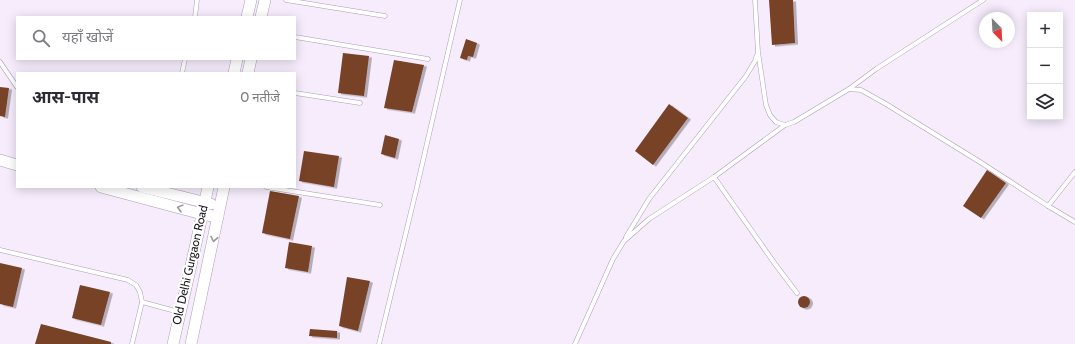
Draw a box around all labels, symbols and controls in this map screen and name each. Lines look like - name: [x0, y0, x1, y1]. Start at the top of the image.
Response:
- north arrow: [979, 12, 1015, 48]
- map controls: [1027, 12, 1063, 120]
- button: +: [1027, 12, 1063, 48]
- search box: [16, 16, 296, 60]
- icon: search: [30, 27, 52, 49]
- text: यहाँ खोजें: [62, 28, 113, 46]
- button: −: [1027, 48, 1063, 84]
- button: layers: [1027, 84, 1063, 120]
- text: आस-पास: [32, 87, 99, 107]
- text: 0 नतीजे: [240, 89, 280, 105]
- street label: Old Delhi Gurgaon Road: [168, 204, 211, 326]
- one-way arrow: [177, 204, 184, 213]
- one-way arrow: [210, 236, 218, 242]

